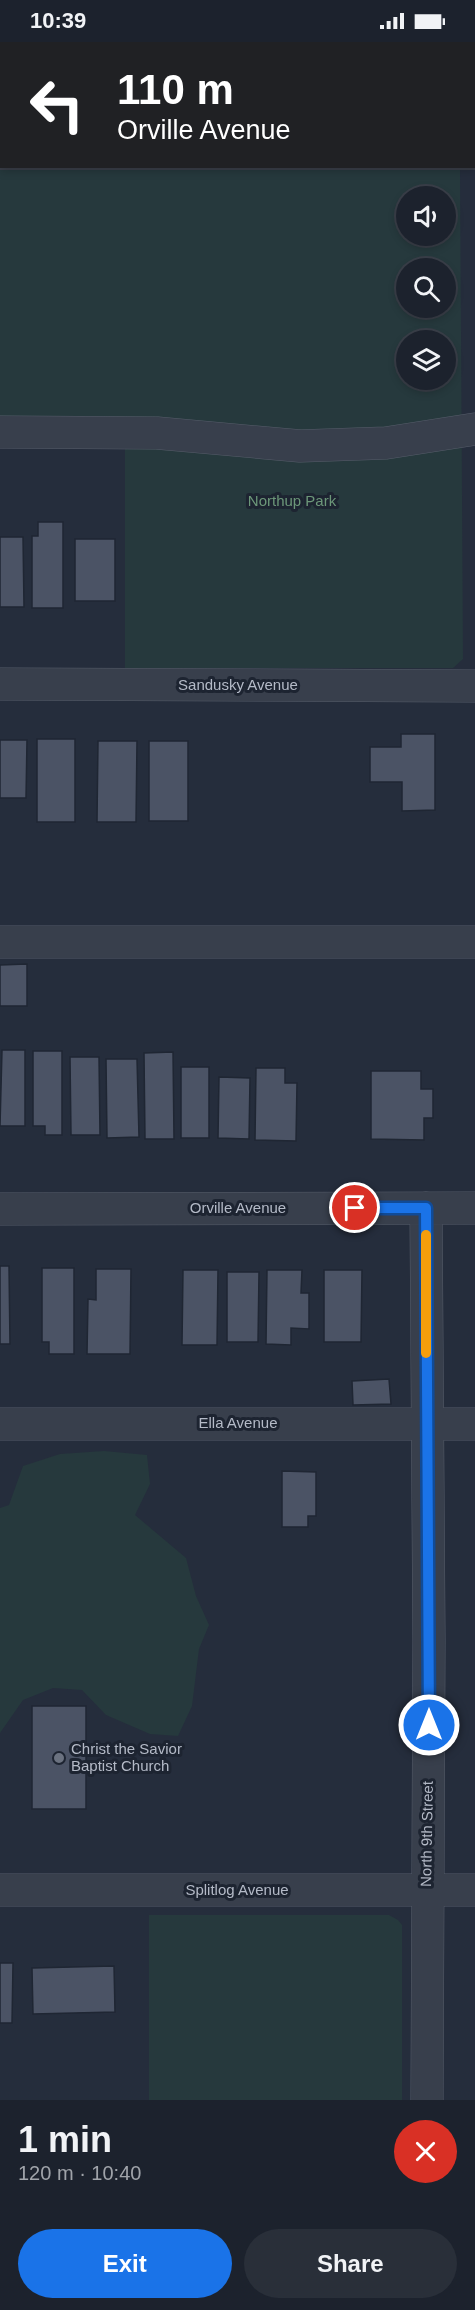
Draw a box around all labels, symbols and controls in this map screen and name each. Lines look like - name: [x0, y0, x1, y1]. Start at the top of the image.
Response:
- text: 10:39: [30, 8, 86, 33]
- icon: left: [18, 66, 96, 144]
- text: 110 m: [117, 66, 234, 113]
- text: Orville Avenue: [117, 115, 291, 145]
- map controls: [396, 186, 456, 390]
- button: sound: [396, 186, 456, 246]
- button: search: [396, 258, 456, 318]
- button: layers: [396, 330, 456, 390]
- park label: Northup Park: [248, 492, 337, 509]
- street label: Sandusky Avenue: [178, 676, 298, 693]
- pin: [329, 1182, 380, 1233]
- icon: arrive: [338, 1191, 371, 1224]
- street label: Orville Avenue: [190, 1199, 286, 1216]
- street label: Ella Avenue: [199, 1414, 277, 1431]
- position arrow: [397, 1693, 461, 1757]
- place label: Christ the Savior Baptist Church: [71, 1740, 182, 1774]
- marker: Christ the Savior Baptist Church: [52, 1751, 66, 1765]
- street label: North 9th Street: [417, 1780, 436, 1887]
- street label: Splitlog Avenue: [185, 1881, 289, 1898]
- text: 1 min: [18, 2119, 112, 2160]
- button: close: [394, 2120, 457, 2183]
- text: 120 m · 10:40: [18, 2162, 141, 2184]
- button: Exit: [18, 2229, 232, 2298]
- button: Share: [244, 2229, 457, 2298]

